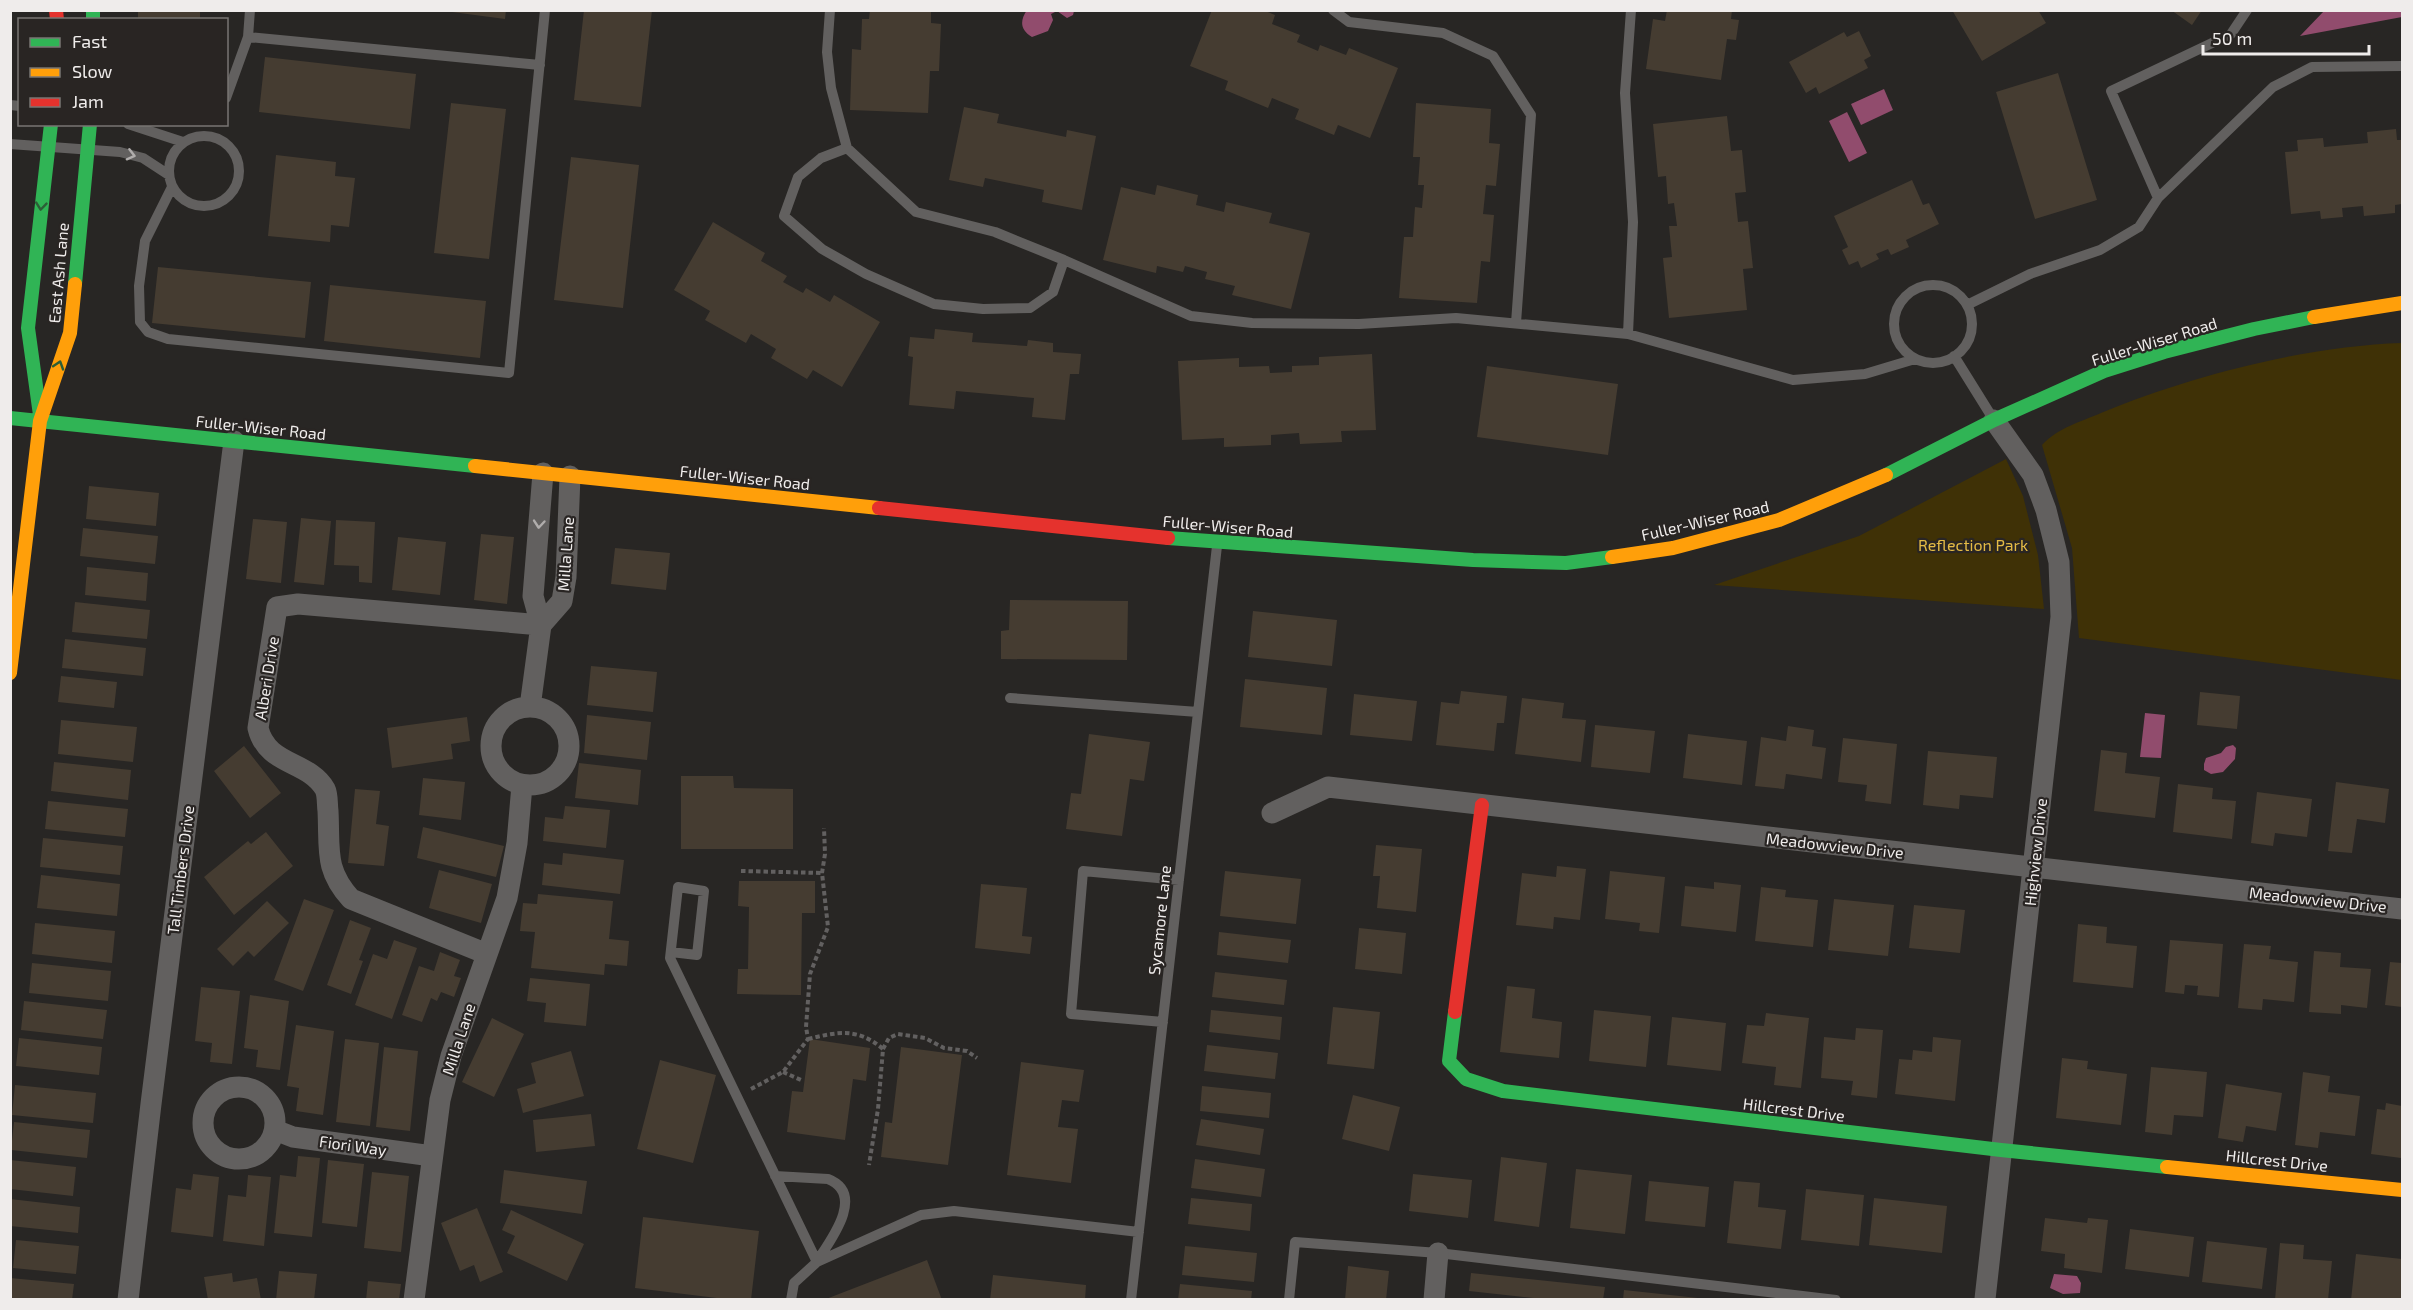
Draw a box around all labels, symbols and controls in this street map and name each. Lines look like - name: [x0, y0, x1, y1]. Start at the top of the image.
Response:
- legend: [18, 18, 228, 126]
- scale bar: [2203, 18, 2370, 56]
- text: 50 m: [2212, 27, 2252, 49]
- text: Fast: [72, 30, 107, 52]
- text: Slow: [72, 60, 113, 82]
- text: Jam: [72, 90, 104, 112]
- one-way arrow: [125, 147, 135, 160]
- one-way arrow: [36, 201, 48, 211]
- street label: East Ash Lane: [44, 222, 72, 324]
- street label: Fuller-Wiser Road: [2089, 313, 2219, 369]
- one-way arrow: [52, 360, 64, 371]
- street label: Fuller-Wiser Road: [195, 411, 327, 443]
- street label: Fuller-Wiser Road: [679, 461, 811, 493]
- street label: Fuller-Wiser Road: [1639, 496, 1771, 544]
- street label: Fuller-Wiser Road: [1162, 511, 1294, 541]
- street label: Milla Lane: [553, 516, 577, 592]
- one-way arrow: [533, 520, 546, 529]
- park label: Reflection Park: [1918, 535, 2028, 554]
- street label: Alberi Drive: [250, 635, 282, 721]
- street label: Highview Drive: [2020, 797, 2050, 907]
- street label: Tall Timbers Drive: [163, 804, 197, 936]
- street label: Meadowview Drive: [1765, 828, 1905, 862]
- street label: Sycamore Lane: [1144, 864, 1174, 976]
- street label: Meadowview Drive: [2248, 882, 2388, 916]
- street label: Milla Lane: [437, 1001, 479, 1077]
- street label: Hillcrest Drive: [1742, 1093, 1846, 1125]
- street label: Fiori Way: [318, 1131, 388, 1159]
- street label: Hillcrest Drive: [2225, 1145, 2329, 1175]

